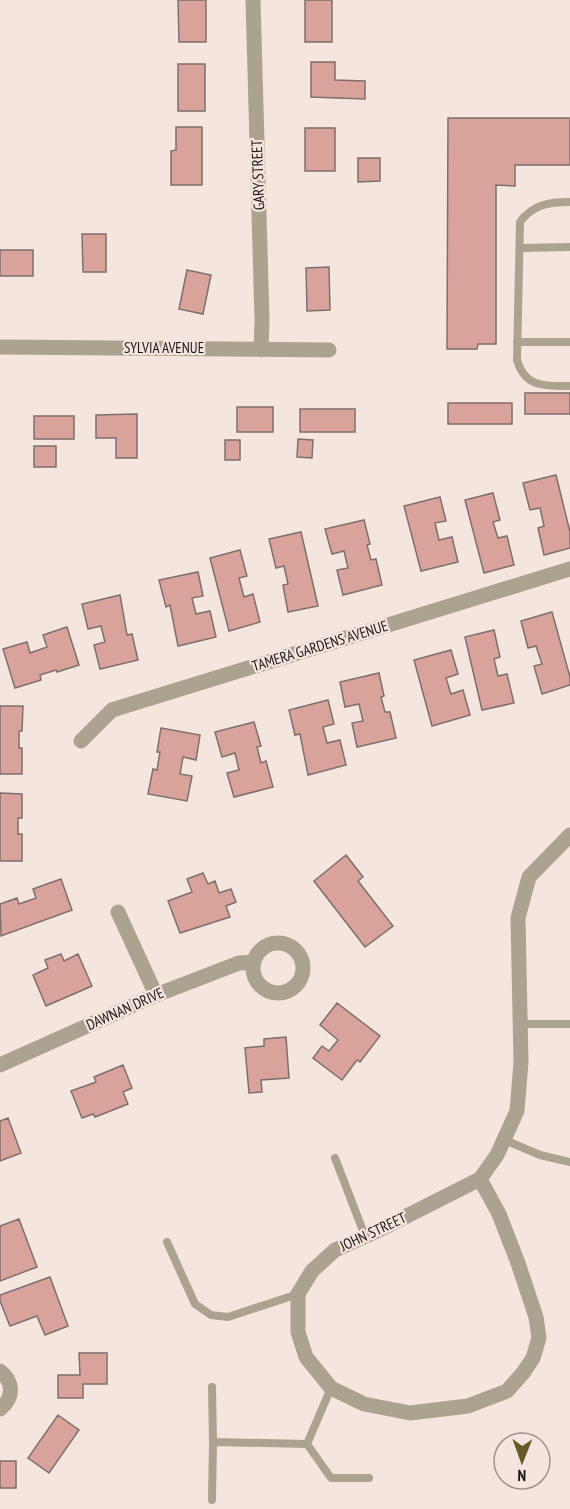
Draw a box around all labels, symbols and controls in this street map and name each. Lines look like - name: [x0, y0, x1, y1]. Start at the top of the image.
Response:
- street label: GARY STREET: [247, 139, 268, 211]
- street label: SYLVIA AVENUE: [124, 338, 204, 357]
- street label: TAMERA GARDENS AVENUE: [250, 616, 390, 675]
- street label: DAWNAN DRIVE: [83, 983, 166, 1034]
- street label: JOHN STREET: [336, 1208, 409, 1256]
- north arrow: [492, 1431, 552, 1491]
- text: N: [517, 1466, 526, 1486]

